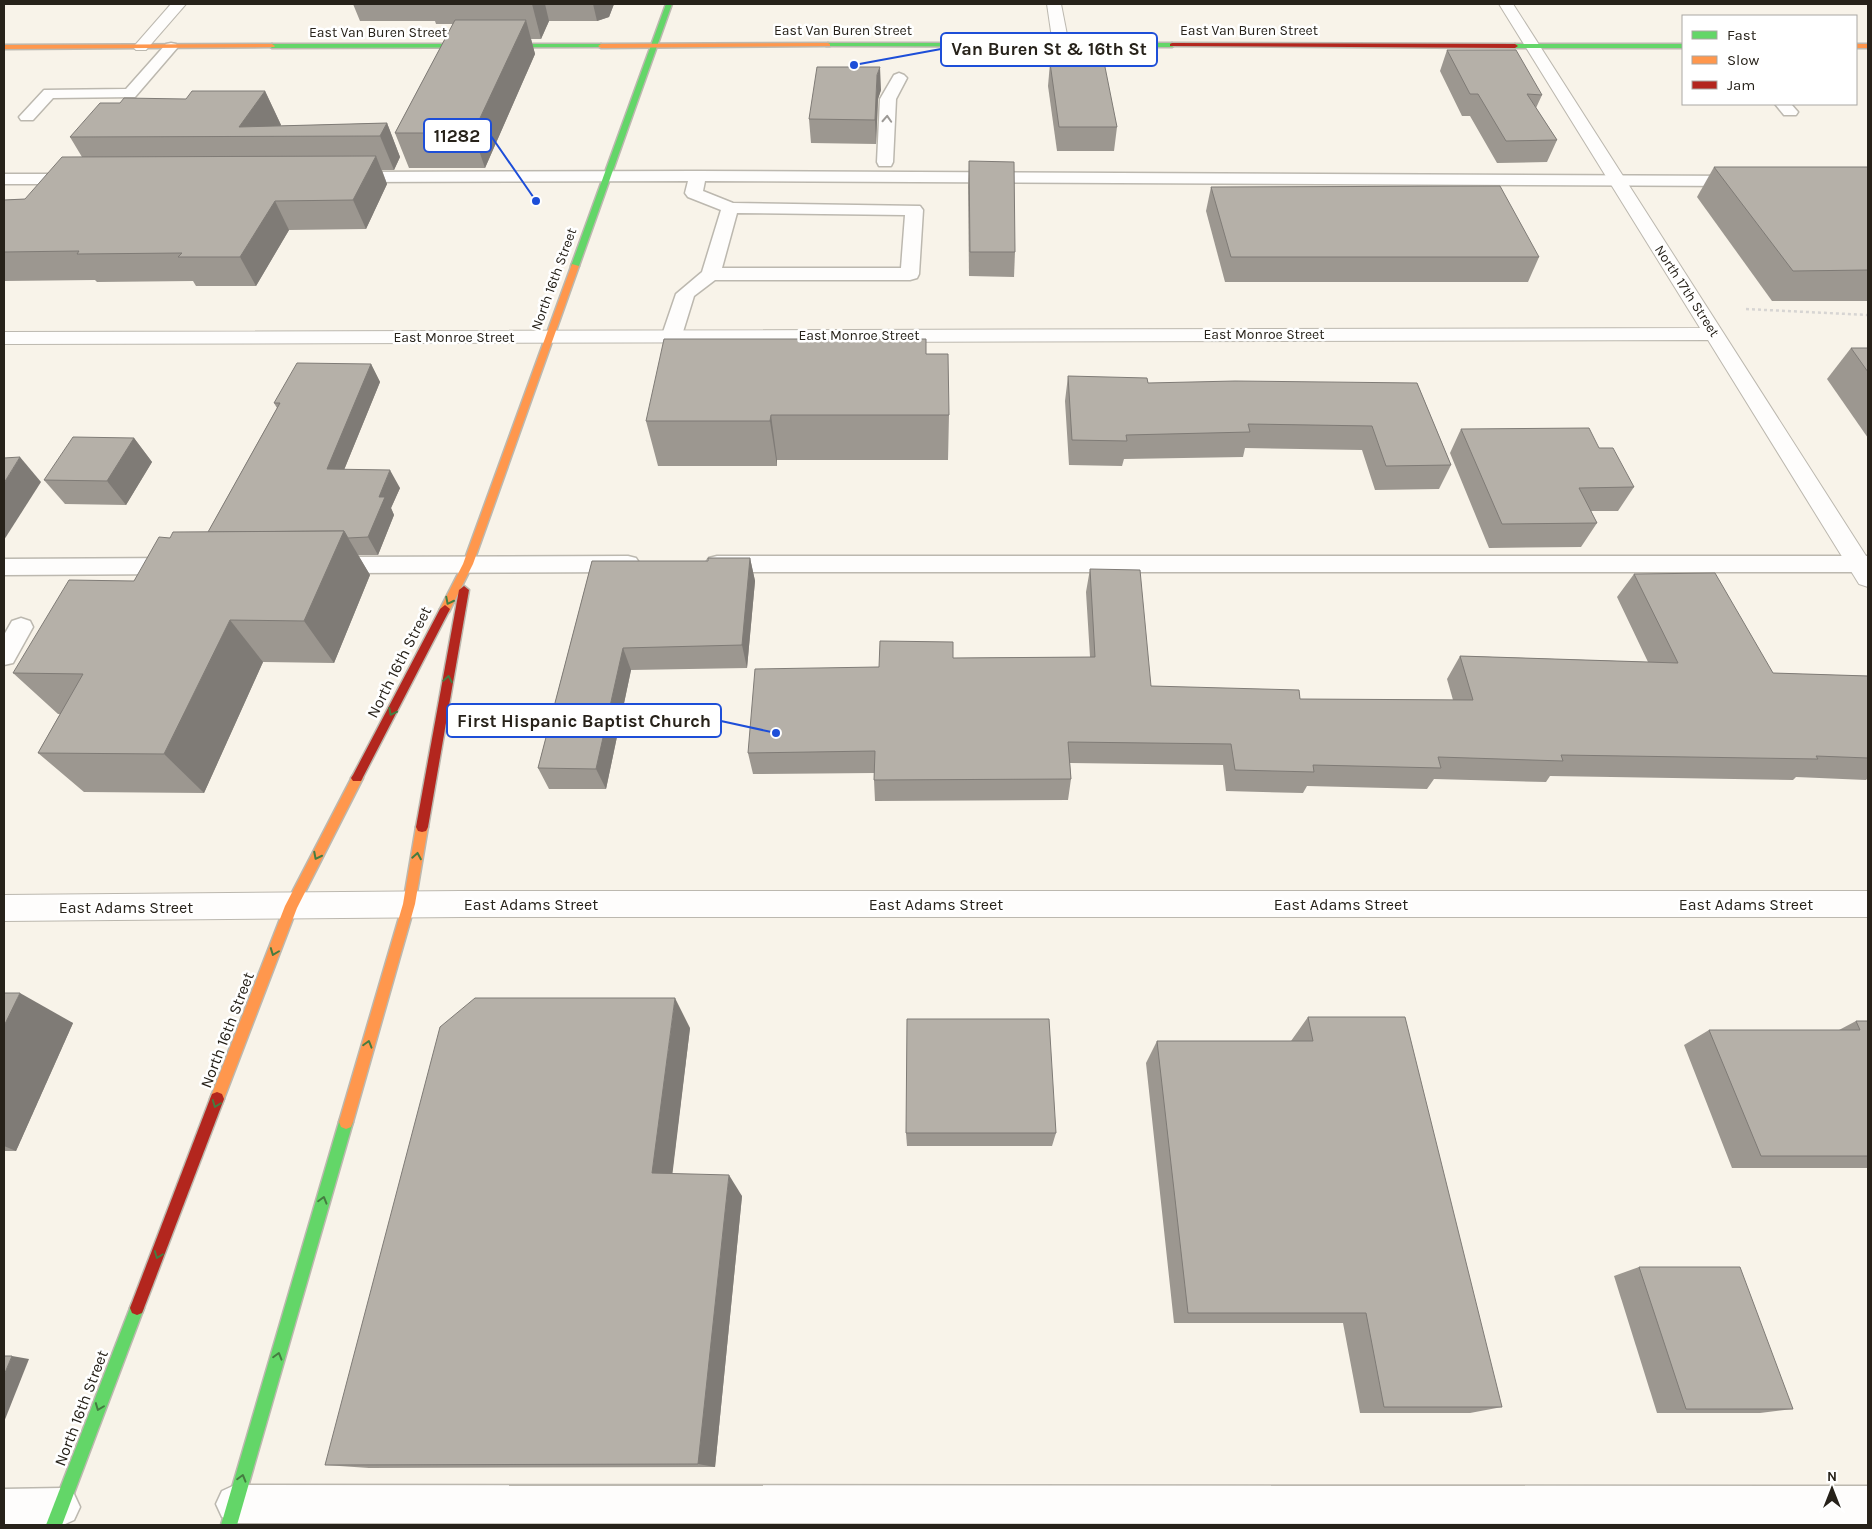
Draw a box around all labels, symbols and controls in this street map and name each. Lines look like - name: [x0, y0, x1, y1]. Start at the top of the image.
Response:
- legend: [1682, 15, 1857, 105]
- street label: East Van Buren Street: [774, 22, 912, 39]
- street label: East Van Buren Street: [1180, 22, 1318, 39]
- street label: East Van Buren Street: [309, 24, 447, 41]
- text: Fast: [1727, 26, 1757, 44]
- callout: Van Buren St & 16th St: [941, 33, 1157, 66]
- text: Van Buren St & 16th St: [951, 38, 1147, 60]
- text: Slow: [1727, 51, 1759, 69]
- text: Jam: [1727, 76, 1755, 94]
- one-way arrow: [882, 114, 893, 122]
- callout: 11282: [424, 119, 491, 152]
- text: 11282: [434, 125, 480, 147]
- street label: North 16th Street: [528, 226, 580, 332]
- street label: North 17th Street: [1651, 242, 1723, 340]
- street label: East Monroe Street: [1203, 326, 1325, 343]
- street label: East Monroe Street: [798, 327, 920, 344]
- street label: East Monroe Street: [393, 329, 515, 346]
- one-way arrow: [445, 595, 455, 604]
- street label: North 16th Street: [363, 603, 435, 721]
- one-way arrow: [442, 675, 452, 683]
- callout: First Hispanic Baptist Church: [447, 704, 721, 737]
- one-way arrow: [388, 706, 398, 715]
- text: First Hispanic Baptist Church: [457, 710, 711, 732]
- one-way arrow: [313, 851, 323, 860]
- one-way arrow: [411, 852, 421, 861]
- street label: East Adams Street: [464, 895, 598, 914]
- street label: East Adams Street: [869, 895, 1003, 914]
- street label: East Adams Street: [1274, 895, 1408, 914]
- street label: East Adams Street: [1679, 895, 1813, 914]
- street label: East Adams Street: [59, 898, 193, 917]
- one-way arrow: [270, 947, 280, 956]
- street label: North 16th Street: [196, 969, 258, 1091]
- one-way arrow: [362, 1040, 373, 1049]
- one-way arrow: [212, 1099, 222, 1107]
- one-way arrow: [317, 1196, 328, 1205]
- one-way arrow: [154, 1250, 164, 1259]
- street label: North 16th Street: [50, 1347, 112, 1469]
- one-way arrow: [272, 1353, 282, 1361]
- one-way arrow: [95, 1402, 105, 1411]
- north arrow: [1807, 1464, 1857, 1514]
- text: N: [1827, 1468, 1837, 1485]
- one-way arrow: [237, 1475, 247, 1483]

